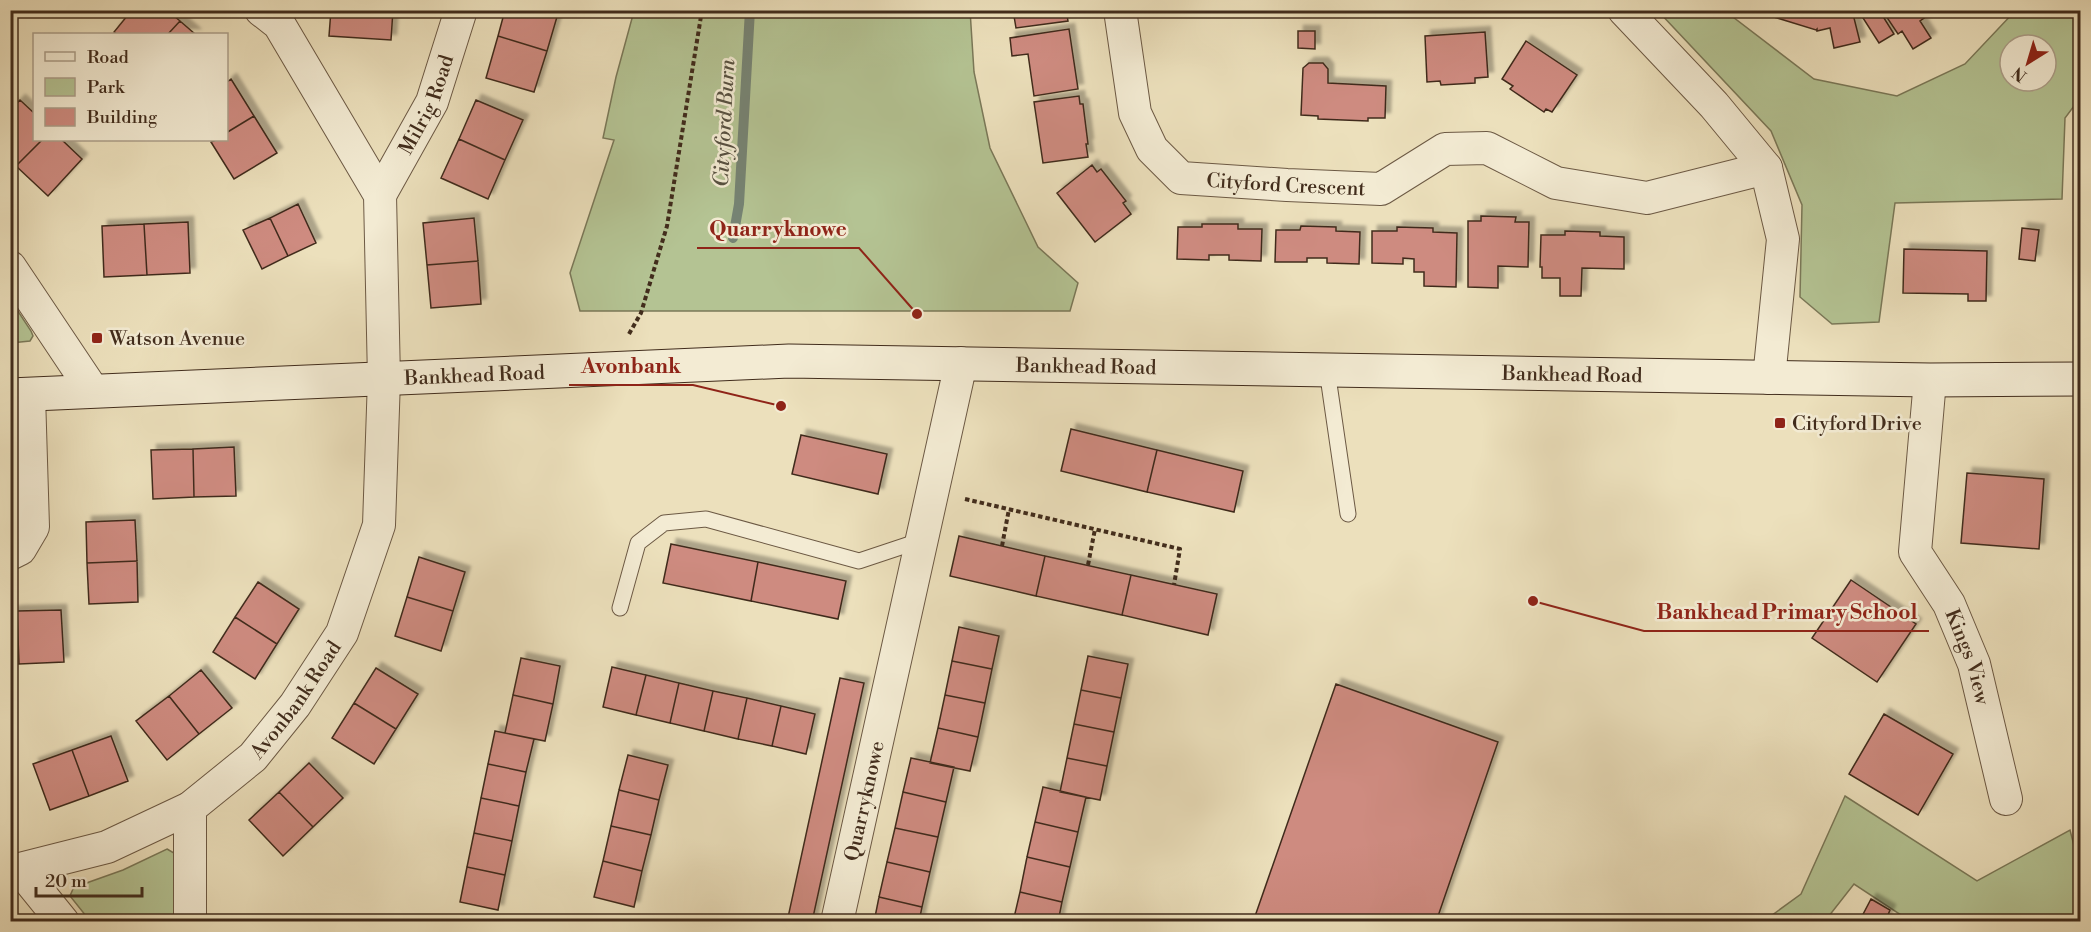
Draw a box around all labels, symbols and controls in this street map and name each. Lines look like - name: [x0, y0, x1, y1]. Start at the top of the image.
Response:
- legend: [33, 33, 228, 141]
- north arrow: [1998, 33, 2058, 93]
- text: Road: [87, 46, 130, 69]
- street label: Milrig Road: [394, 52, 460, 159]
- water label: Cityford Burn: [709, 58, 741, 188]
- text: N: [2008, 62, 2031, 86]
- text: Park: [87, 76, 126, 99]
- text: Building: [86, 106, 158, 129]
- street label: Cityford Crescent: [1205, 169, 1366, 202]
- callout: Quarryknowe: [697, 209, 859, 248]
- text: Quarryknowe: [709, 217, 847, 243]
- place label: Watson Avenue: [108, 327, 245, 352]
- marker: Watson Avenue: [90, 331, 104, 345]
- callout: Avonbank: [569, 346, 693, 385]
- text: Avonbank: [580, 354, 682, 380]
- street label: Bankhead Road: [1015, 354, 1157, 381]
- street label: Bankhead Road: [403, 361, 546, 392]
- street label: Bankhead Road: [1501, 362, 1643, 389]
- place label: Cityford Drive: [1792, 412, 1922, 437]
- marker: Cityford Drive: [1773, 416, 1787, 430]
- callout: Bankhead Primary School: [1644, 592, 1929, 631]
- text: Bankhead Primary School: [1657, 600, 1918, 626]
- street label: Kings View: [1938, 606, 1995, 709]
- street label: Avonbank Road: [245, 636, 348, 765]
- street label: Quarryknowe: [840, 739, 891, 864]
- scale bar: [36, 860, 142, 898]
- text: 20 m: [45, 870, 87, 893]

